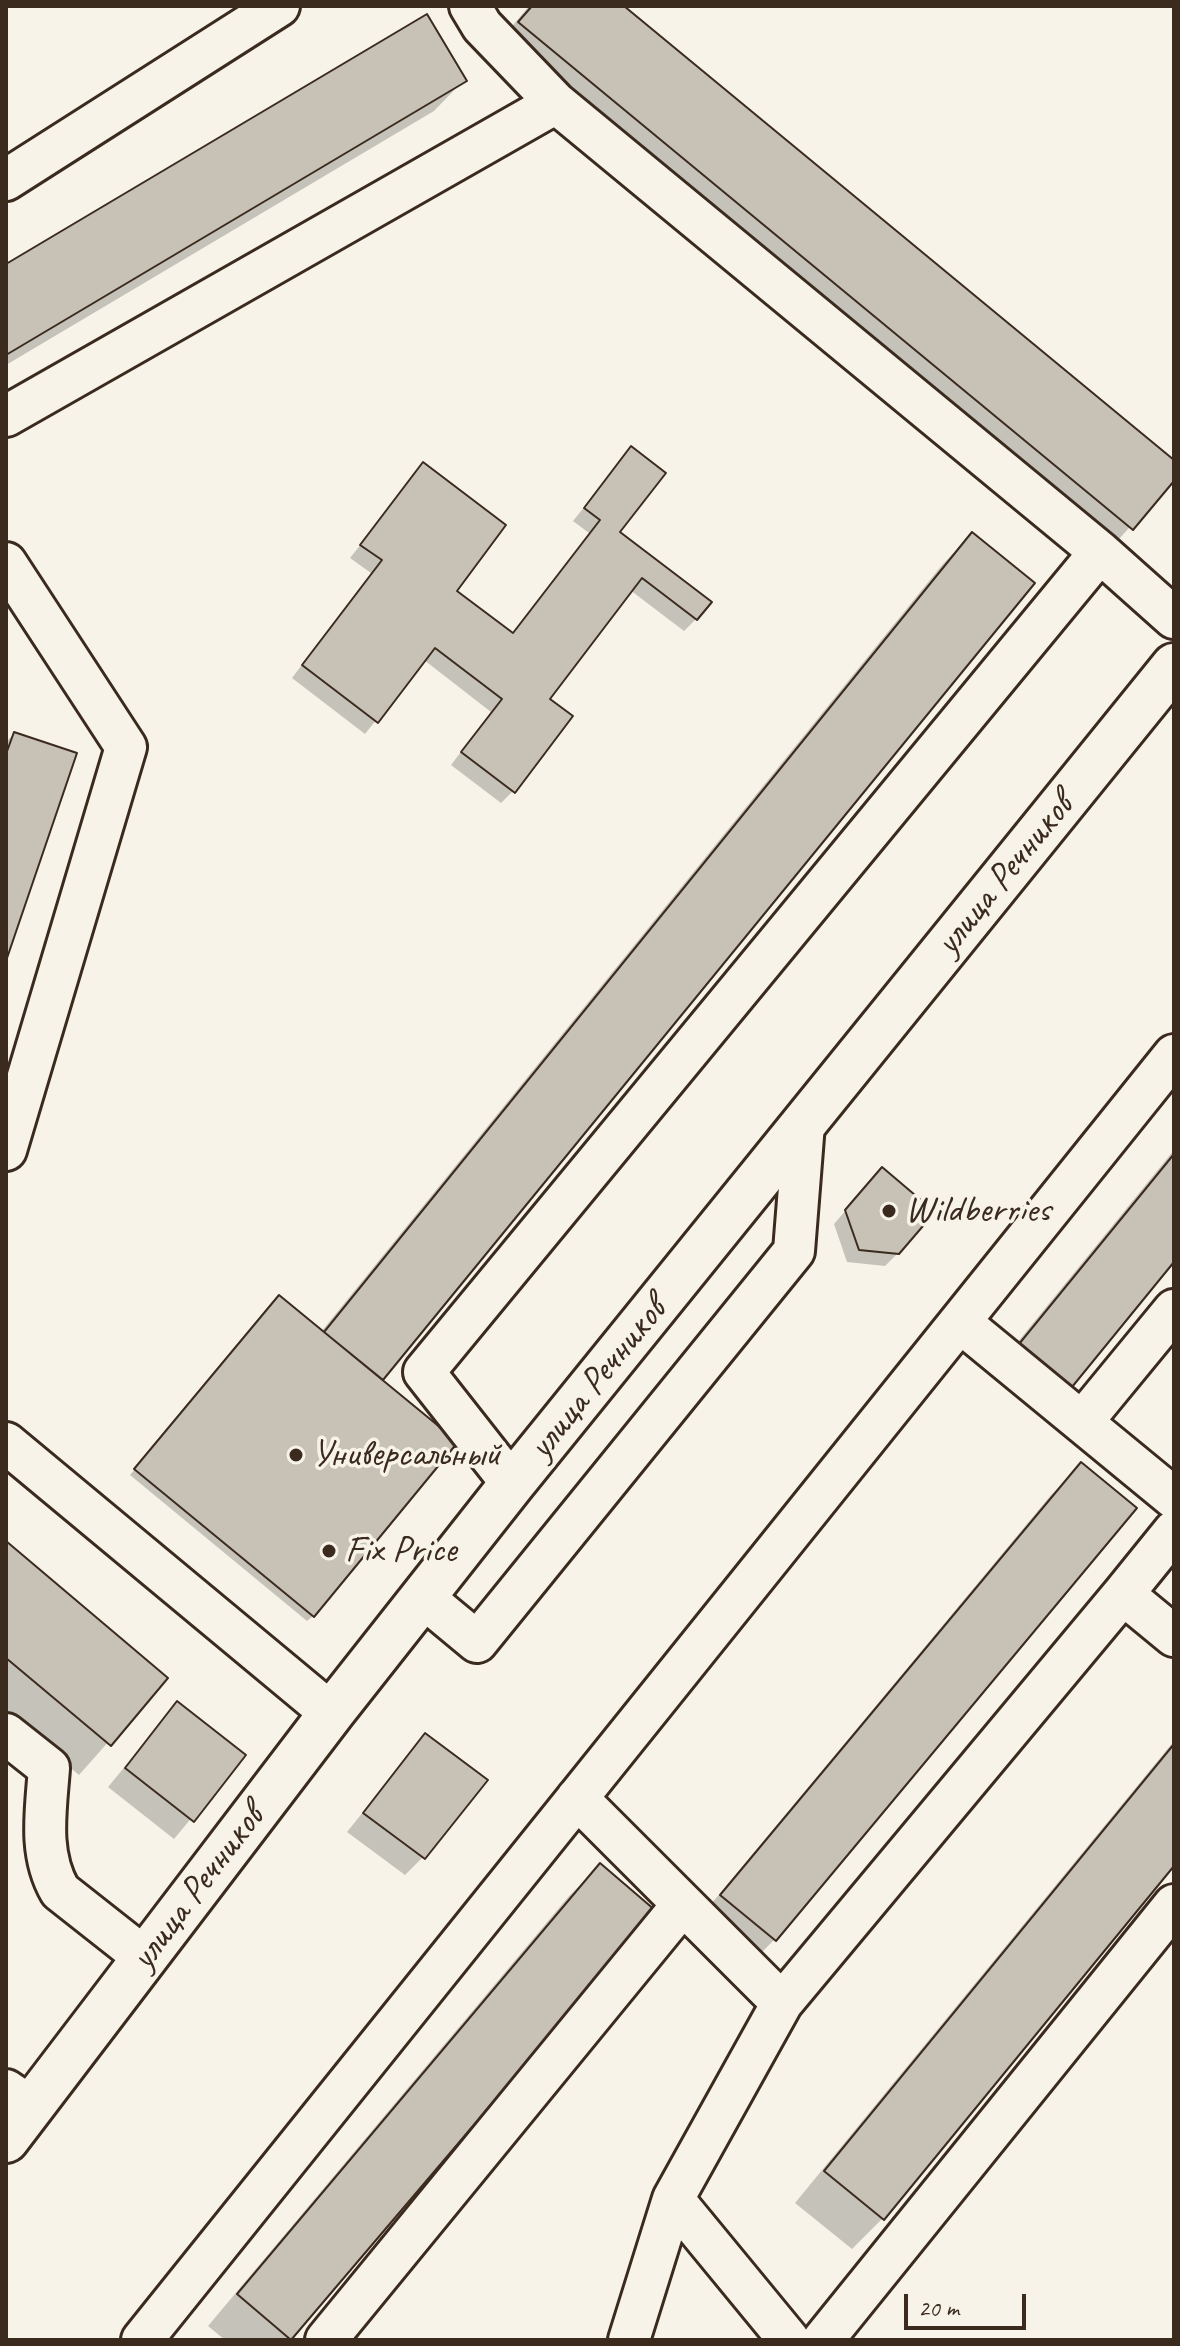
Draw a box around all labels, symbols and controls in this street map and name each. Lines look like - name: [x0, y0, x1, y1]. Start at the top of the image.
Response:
- street label: улица Речников: [926, 785, 1084, 965]
- place label: Wildberries: [905, 1188, 1051, 1234]
- marker: Wildberries: [880, 1202, 898, 1220]
- street label: улица Речников: [519, 1289, 677, 1469]
- place label: Универсальный: [312, 1432, 501, 1478]
- marker: Универсальный: [287, 1446, 305, 1464]
- place label: Fix Price: [345, 1528, 456, 1574]
- marker: Fix Price: [320, 1542, 338, 1560]
- street label: улица Речников: [121, 1797, 275, 1979]
- scale bar: [908, 2278, 1030, 2328]
- text: 20 m: [918, 2293, 959, 2323]

